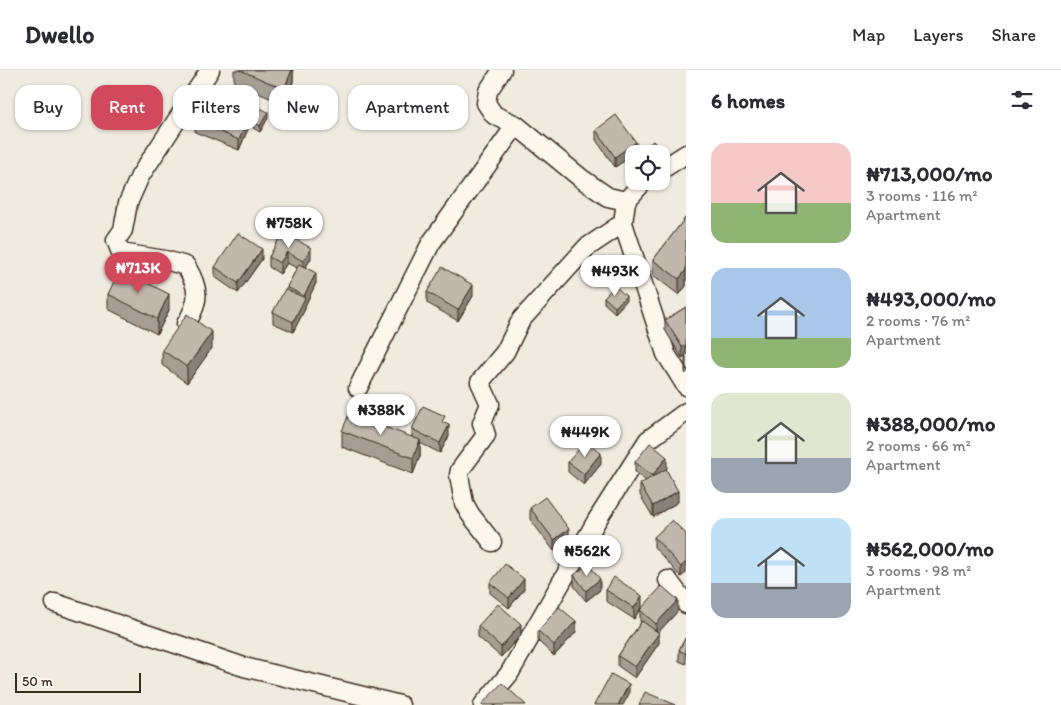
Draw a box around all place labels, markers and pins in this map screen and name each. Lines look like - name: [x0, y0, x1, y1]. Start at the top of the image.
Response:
- pin: ₦758K: [254, 206, 324, 249]
- pin: ₦713K: [103, 252, 173, 294]
- pin: ₦493K: [580, 254, 650, 297]
- pin: ₦388K: [346, 394, 416, 436]
- pin: ₦449K: [550, 416, 620, 458]
- pin: ₦562K: [552, 534, 622, 577]

